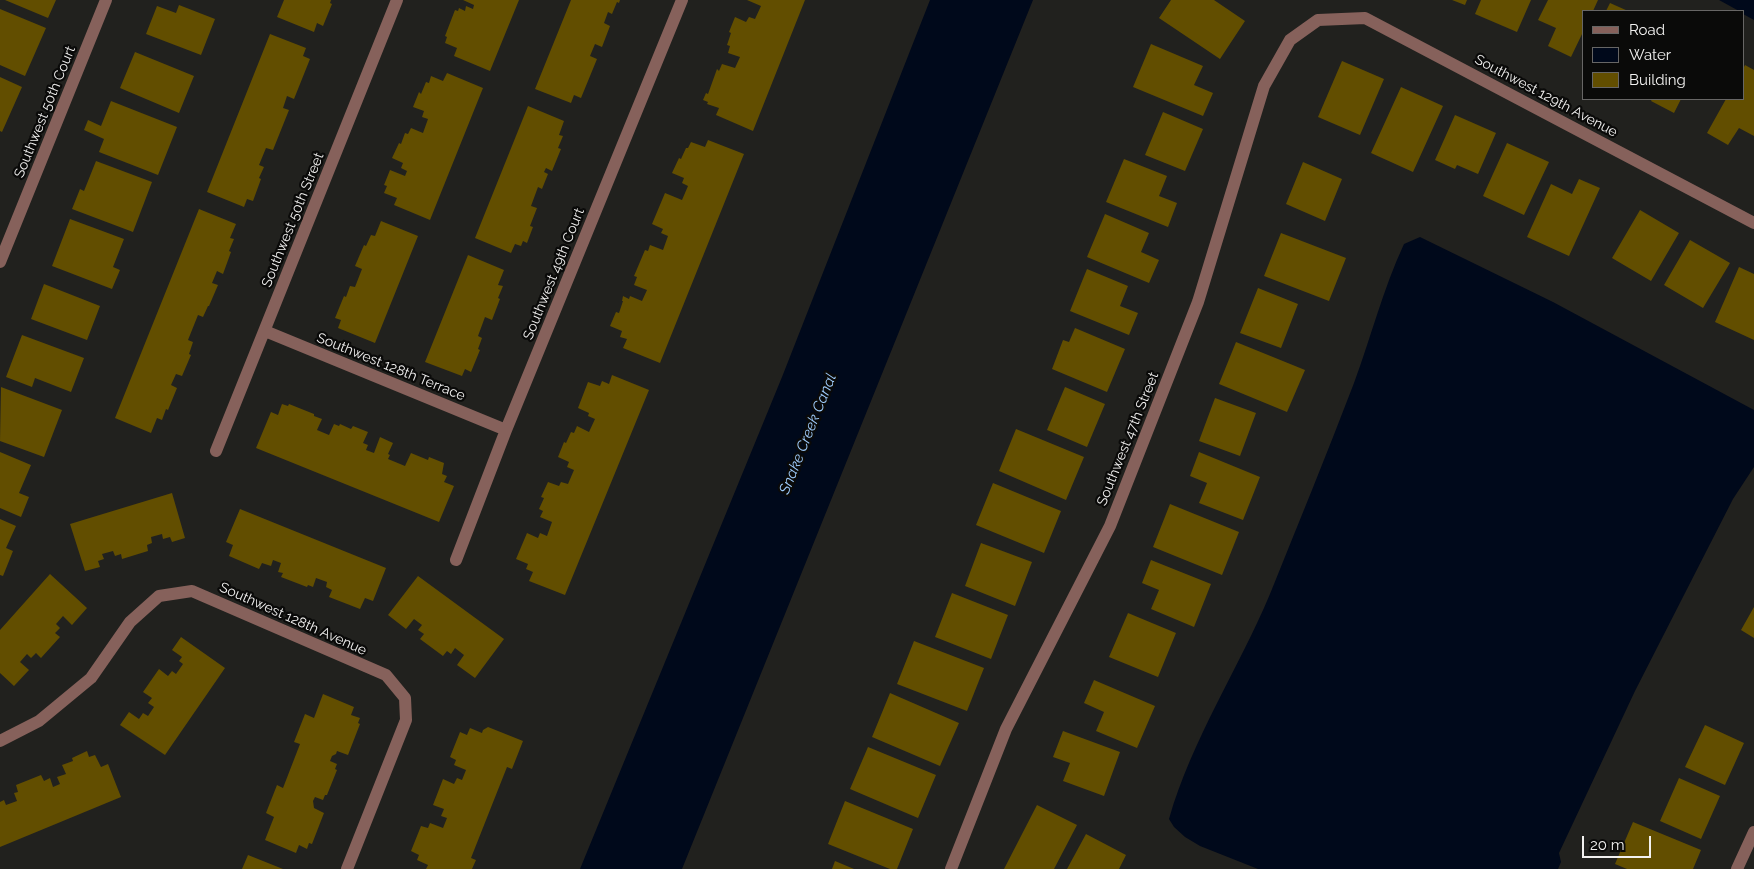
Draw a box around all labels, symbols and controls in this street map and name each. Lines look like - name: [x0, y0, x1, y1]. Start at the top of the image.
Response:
- legend: [1582, 10, 1744, 100]
- text: Road: [1629, 21, 1665, 39]
- street label: Southwest 50th Court: [11, 44, 79, 180]
- text: Water: [1629, 46, 1671, 64]
- street label: Southwest 129th Avenue: [1472, 51, 1620, 141]
- text: Building: [1629, 71, 1686, 89]
- street label: Southwest 50th Street: [258, 150, 328, 290]
- street label: Southwest 49th Court: [520, 206, 588, 342]
- street label: Southwest 128th Terrace: [314, 329, 468, 405]
- street label: Southwest 47th Street: [1094, 370, 1162, 508]
- water label: Snake Creek Canal: [776, 371, 840, 497]
- street label: Southwest 128th Avenue: [217, 579, 369, 659]
- scale bar: [1584, 826, 1653, 858]
- text: 20 m: [1590, 836, 1625, 854]

